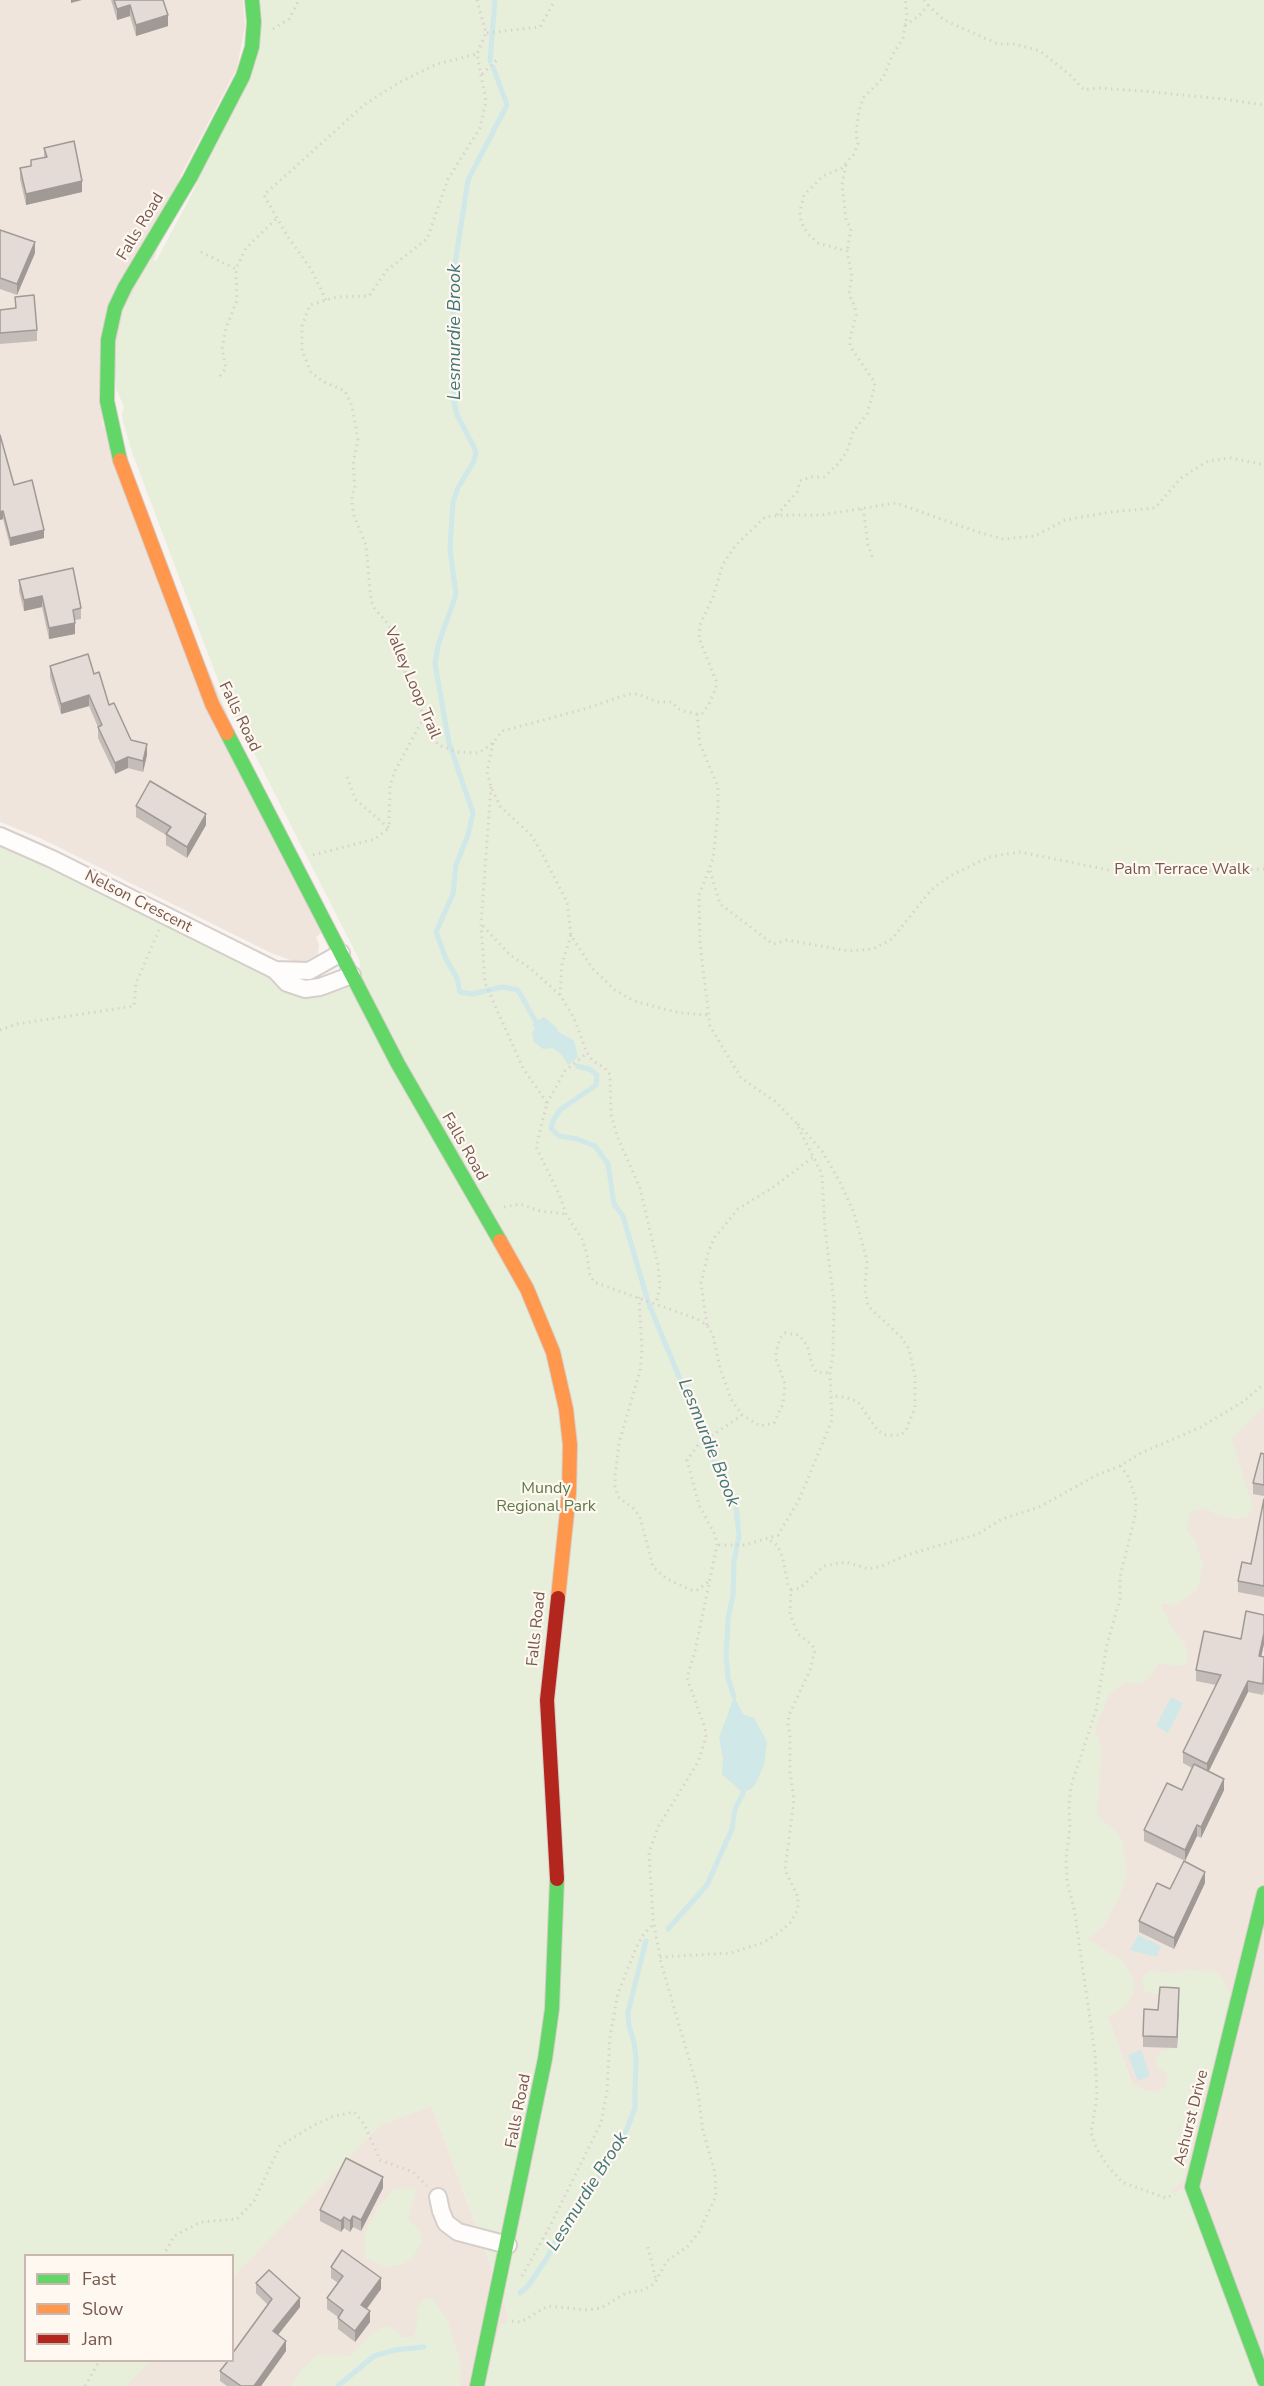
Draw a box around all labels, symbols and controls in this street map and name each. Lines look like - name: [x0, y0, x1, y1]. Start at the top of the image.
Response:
- street label: Falls Road: [113, 190, 169, 264]
- water label: Lesmurdie Brook: [445, 264, 467, 400]
- street label: Valley Loop Trail: [380, 624, 444, 742]
- street label: Falls Road: [214, 679, 264, 755]
- street label: Palm Terrace Walk: [1114, 860, 1250, 880]
- street label: Nelson Crescent: [81, 867, 195, 937]
- street label: Falls Road: [437, 1110, 491, 1184]
- water label: Lesmurdie Brook: [672, 1376, 744, 1510]
- park label: Mundy Regional Park: [496, 1479, 596, 1517]
- street label: Falls Road: [524, 1591, 550, 1667]
- street label: Ashurst Drive: [1171, 2068, 1213, 2168]
- street label: Falls Road: [502, 2072, 536, 2150]
- water label: Lesmurdie Brook: [543, 2129, 633, 2255]
- legend: [24, 2254, 234, 2362]
- text: Fast: [82, 2267, 116, 2291]
- text: Slow: [82, 2297, 123, 2321]
- text: Jam: [82, 2327, 113, 2351]

